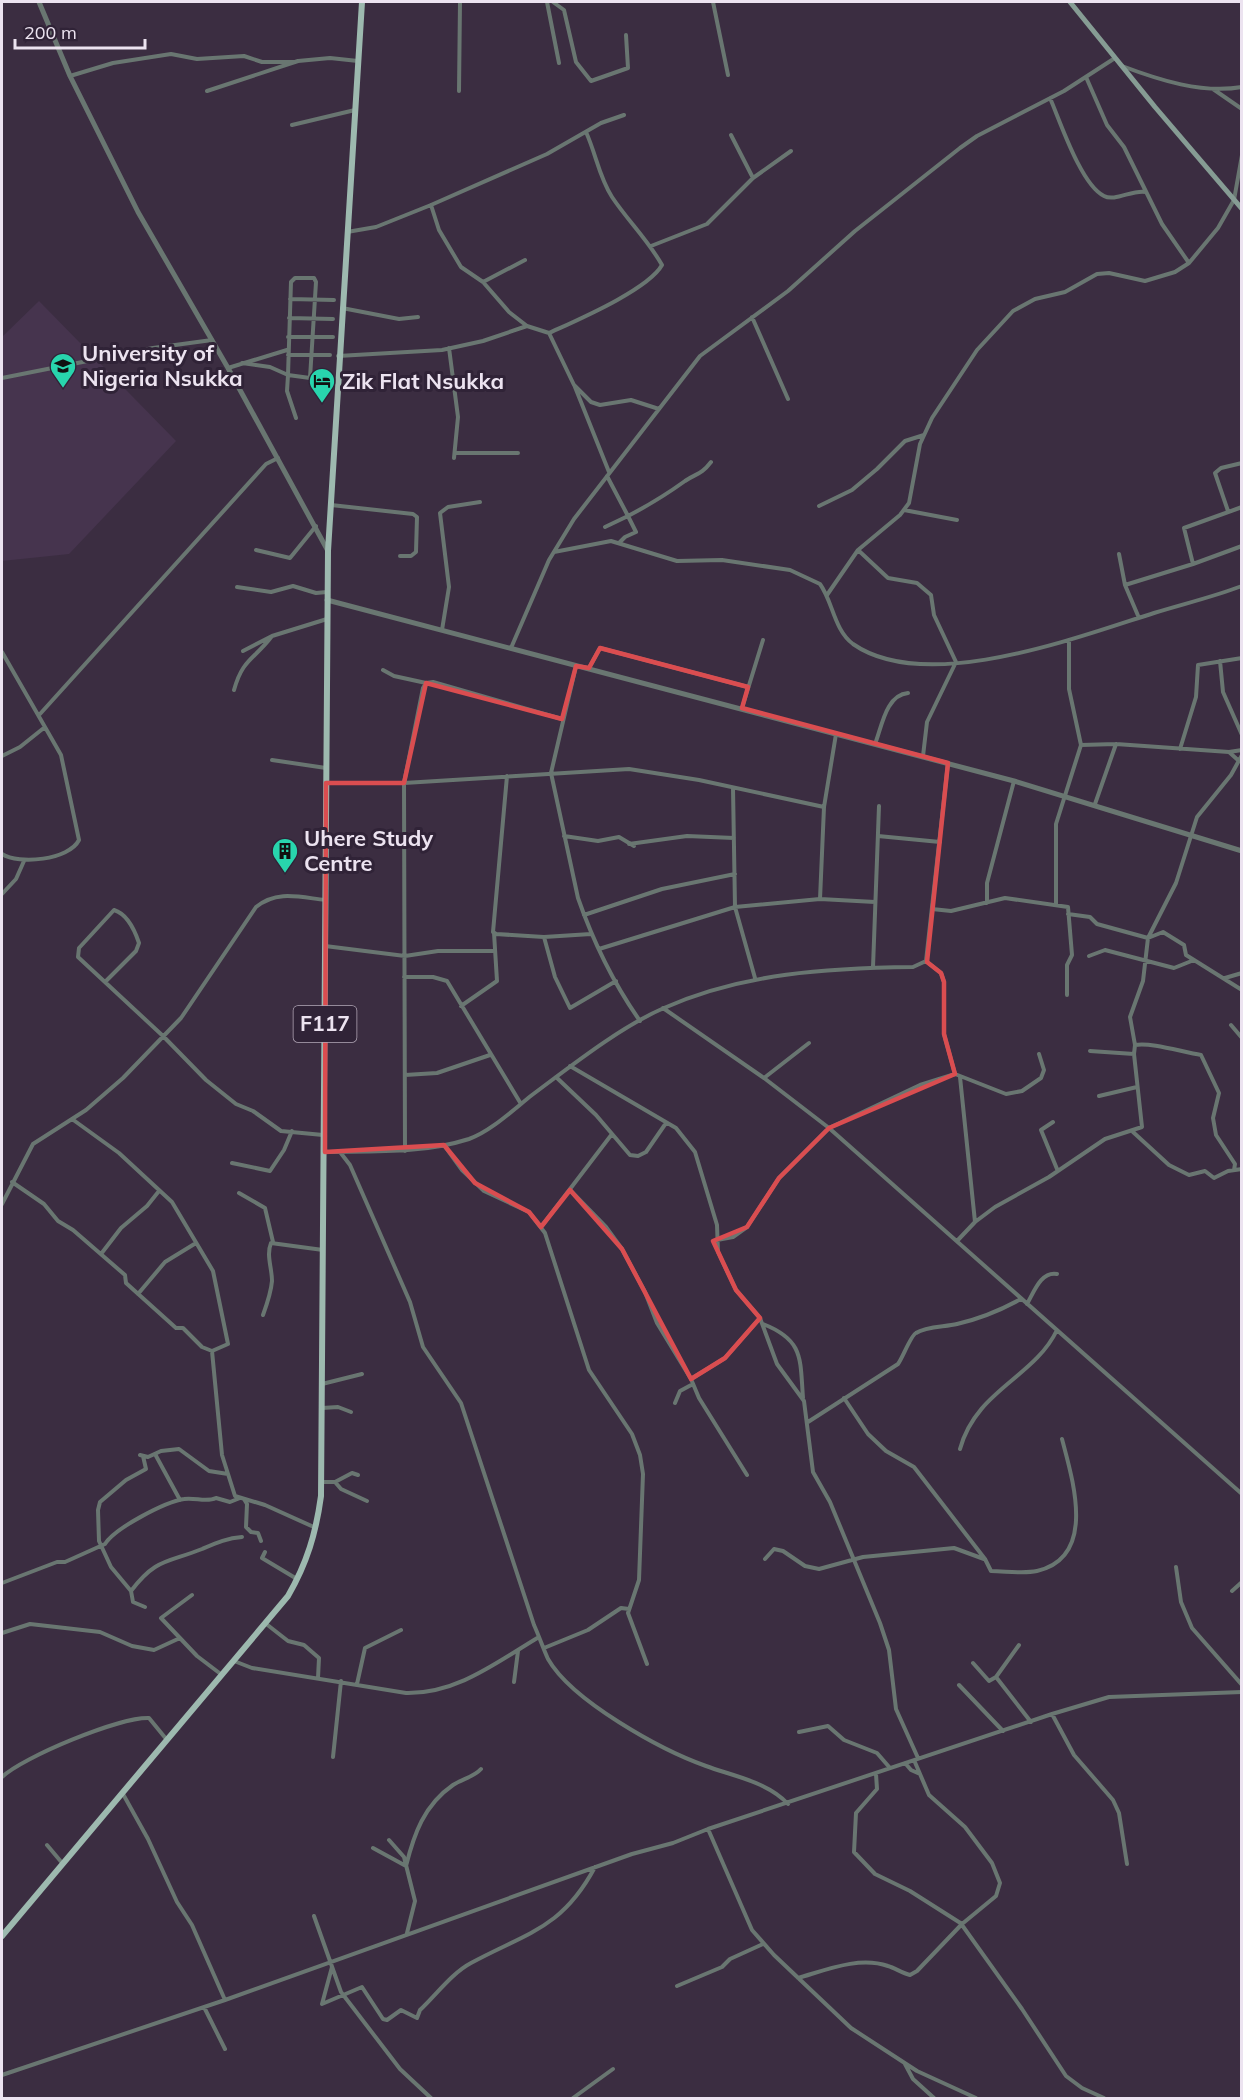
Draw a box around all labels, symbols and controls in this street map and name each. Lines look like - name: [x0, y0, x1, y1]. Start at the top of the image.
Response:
- scale bar: [15, 12, 146, 50]
- text: 200 m: [24, 21, 77, 44]
- place label: University of Nigeria Nsukka: [82, 339, 243, 392]
- school or university icon: University of Nigeria Nsukka: [48, 351, 78, 389]
- hotel icon: Zik Flat Nsukka: [307, 366, 337, 404]
- place label: Zik Flat Nsukka: [342, 367, 504, 395]
- place label: Uhere Study Centre: [304, 824, 433, 877]
- building icon: Uhere Study Centre: [270, 836, 300, 874]
- road number: F117: [294, 1006, 356, 1042]

